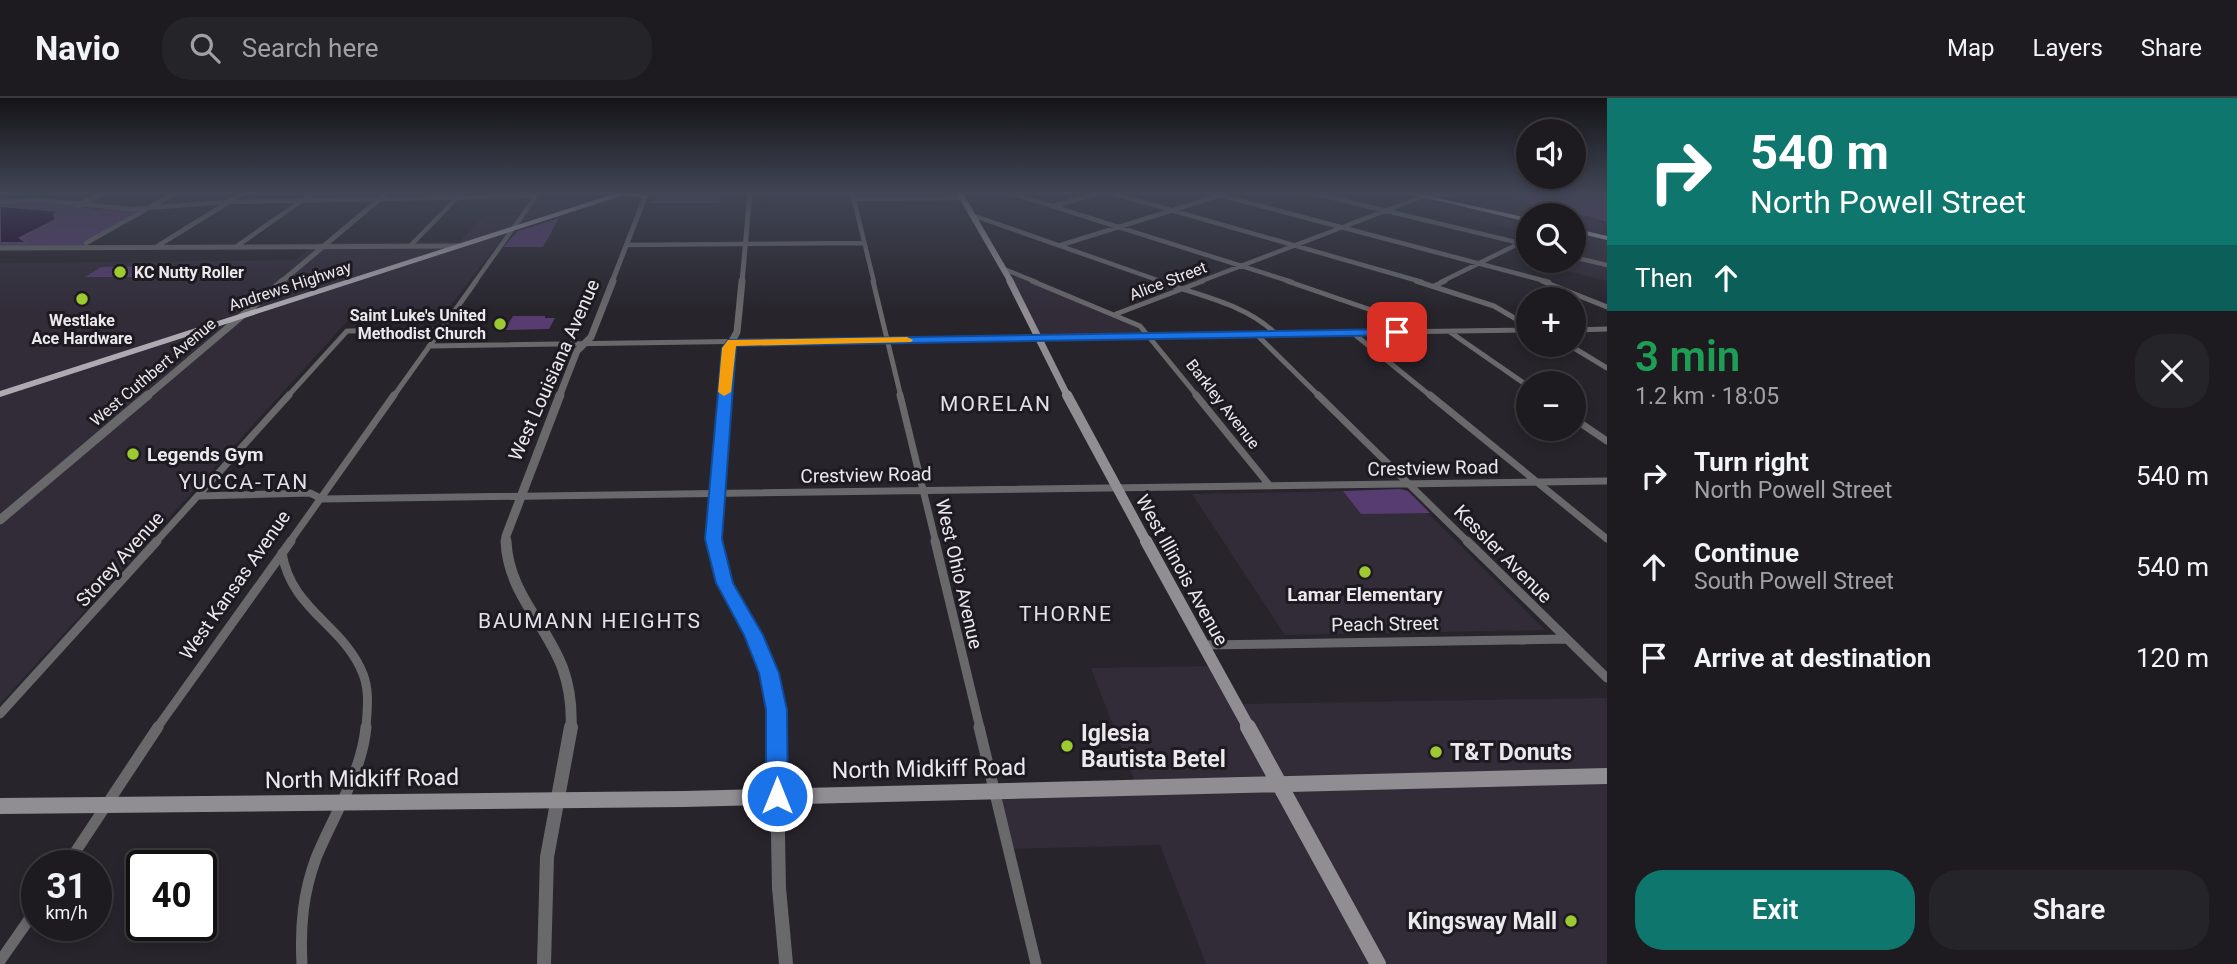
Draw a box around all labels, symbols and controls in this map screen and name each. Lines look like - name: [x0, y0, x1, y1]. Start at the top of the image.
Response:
- search box: [162, 17, 652, 80]
- text: Navio: [35, 29, 120, 68]
- icon: search: [186, 29, 224, 67]
- text: Search here: [242, 33, 379, 63]
- text: Map: [1947, 34, 1995, 62]
- text: Layers: [2033, 34, 2103, 62]
- text: Share: [2141, 34, 2202, 62]
- map controls: [1516, 119, 1586, 441]
- button: sound: [1516, 119, 1586, 189]
- text: 540 m: [1750, 124, 1889, 181]
- icon: right: [1635, 126, 1726, 217]
- text: North Powell Street: [1750, 183, 2026, 221]
- button: search: [1516, 203, 1586, 273]
- street label: Andrews Highway: [226, 257, 354, 315]
- street label: Alice Street: [1127, 258, 1209, 304]
- icon: ahead: [1707, 259, 1745, 297]
- place label: KC Nutty Roller: [134, 263, 244, 282]
- text: Then: [1635, 263, 1693, 293]
- marker: KC Nutty Roller: [112, 264, 128, 280]
- street label: West Louisiana Avenue: [504, 276, 604, 464]
- button: +: [1516, 287, 1586, 357]
- marker: Westlake Ace Hardware: [74, 291, 90, 307]
- pin: [1367, 302, 1427, 362]
- place label: Saint Luke's United Methodist Church: [350, 306, 486, 343]
- place label: Westlake Ace Hardware: [32, 311, 133, 348]
- icon: arrive: [1378, 313, 1416, 351]
- street label: West Cuthbert Avenue: [86, 314, 220, 430]
- marker: Saint Luke's United Methodist Church: [492, 316, 508, 332]
- text: 3 min: [1635, 332, 1740, 381]
- button: close: [2135, 334, 2209, 408]
- street label: Barkley Avenue: [1182, 355, 1264, 453]
- button: −: [1516, 371, 1586, 441]
- text: 1.2 km · 18:05: [1635, 383, 1779, 410]
- district label: MORELAN: [940, 392, 1052, 416]
- place label: Legends Gym: [147, 443, 263, 466]
- marker: Legends Gym: [125, 446, 141, 462]
- text: Turn right: [1694, 447, 1809, 477]
- street label: Crestview Road: [1367, 455, 1499, 481]
- icon: right: [1635, 457, 1673, 495]
- text: 540 m: [2136, 461, 2209, 491]
- street label: Crestview Road: [800, 462, 932, 488]
- district label: YUCCA-TAN: [179, 470, 309, 494]
- text: North Powell Street: [1694, 477, 1892, 504]
- street label: West Illinois Avenue: [1131, 491, 1233, 649]
- street label: West Ohio Avenue: [931, 497, 987, 651]
- street label: Kessler Avenue: [1449, 500, 1557, 608]
- street label: West Kansas Avenue: [175, 506, 295, 664]
- street label: Storey Avenue: [71, 507, 169, 611]
- text: Continue: [1694, 538, 1799, 568]
- icon: ahead: [1635, 548, 1673, 586]
- text: 540 m: [2136, 552, 2209, 582]
- marker: Lamar Elementary: [1357, 564, 1373, 580]
- text: South Powell Street: [1694, 568, 1894, 595]
- place label: Lamar Elementary: [1287, 583, 1443, 606]
- district label: THORNE: [1019, 602, 1113, 626]
- district label: BAUMANN HEIGHTS: [478, 609, 702, 633]
- street label: Peach Street: [1331, 612, 1439, 636]
- icon: arrive: [1635, 639, 1673, 677]
- text: Arrive at destination: [1694, 643, 1931, 673]
- text: 120 m: [2136, 643, 2209, 673]
- place label: Iglesia Bautista Betel: [1081, 720, 1226, 773]
- marker: Iglesia Bautista Betel: [1059, 738, 1075, 754]
- place label: T&T Donuts: [1450, 739, 1572, 766]
- marker: T&T Donuts: [1428, 744, 1444, 760]
- street label: North Midkiff Road: [832, 754, 1026, 784]
- position arrow: [740, 759, 814, 833]
- street label: North Midkiff Road: [265, 764, 459, 794]
- speed limit sign: 40: [126, 850, 217, 941]
- text: 31: [46, 866, 87, 907]
- button: Exit: [1635, 870, 1915, 950]
- button: Share: [1929, 870, 2209, 950]
- text: km/h: [45, 902, 88, 923]
- place label: Kingsway Mall: [1408, 908, 1557, 935]
- marker: Kingsway Mall: [1563, 913, 1579, 929]

